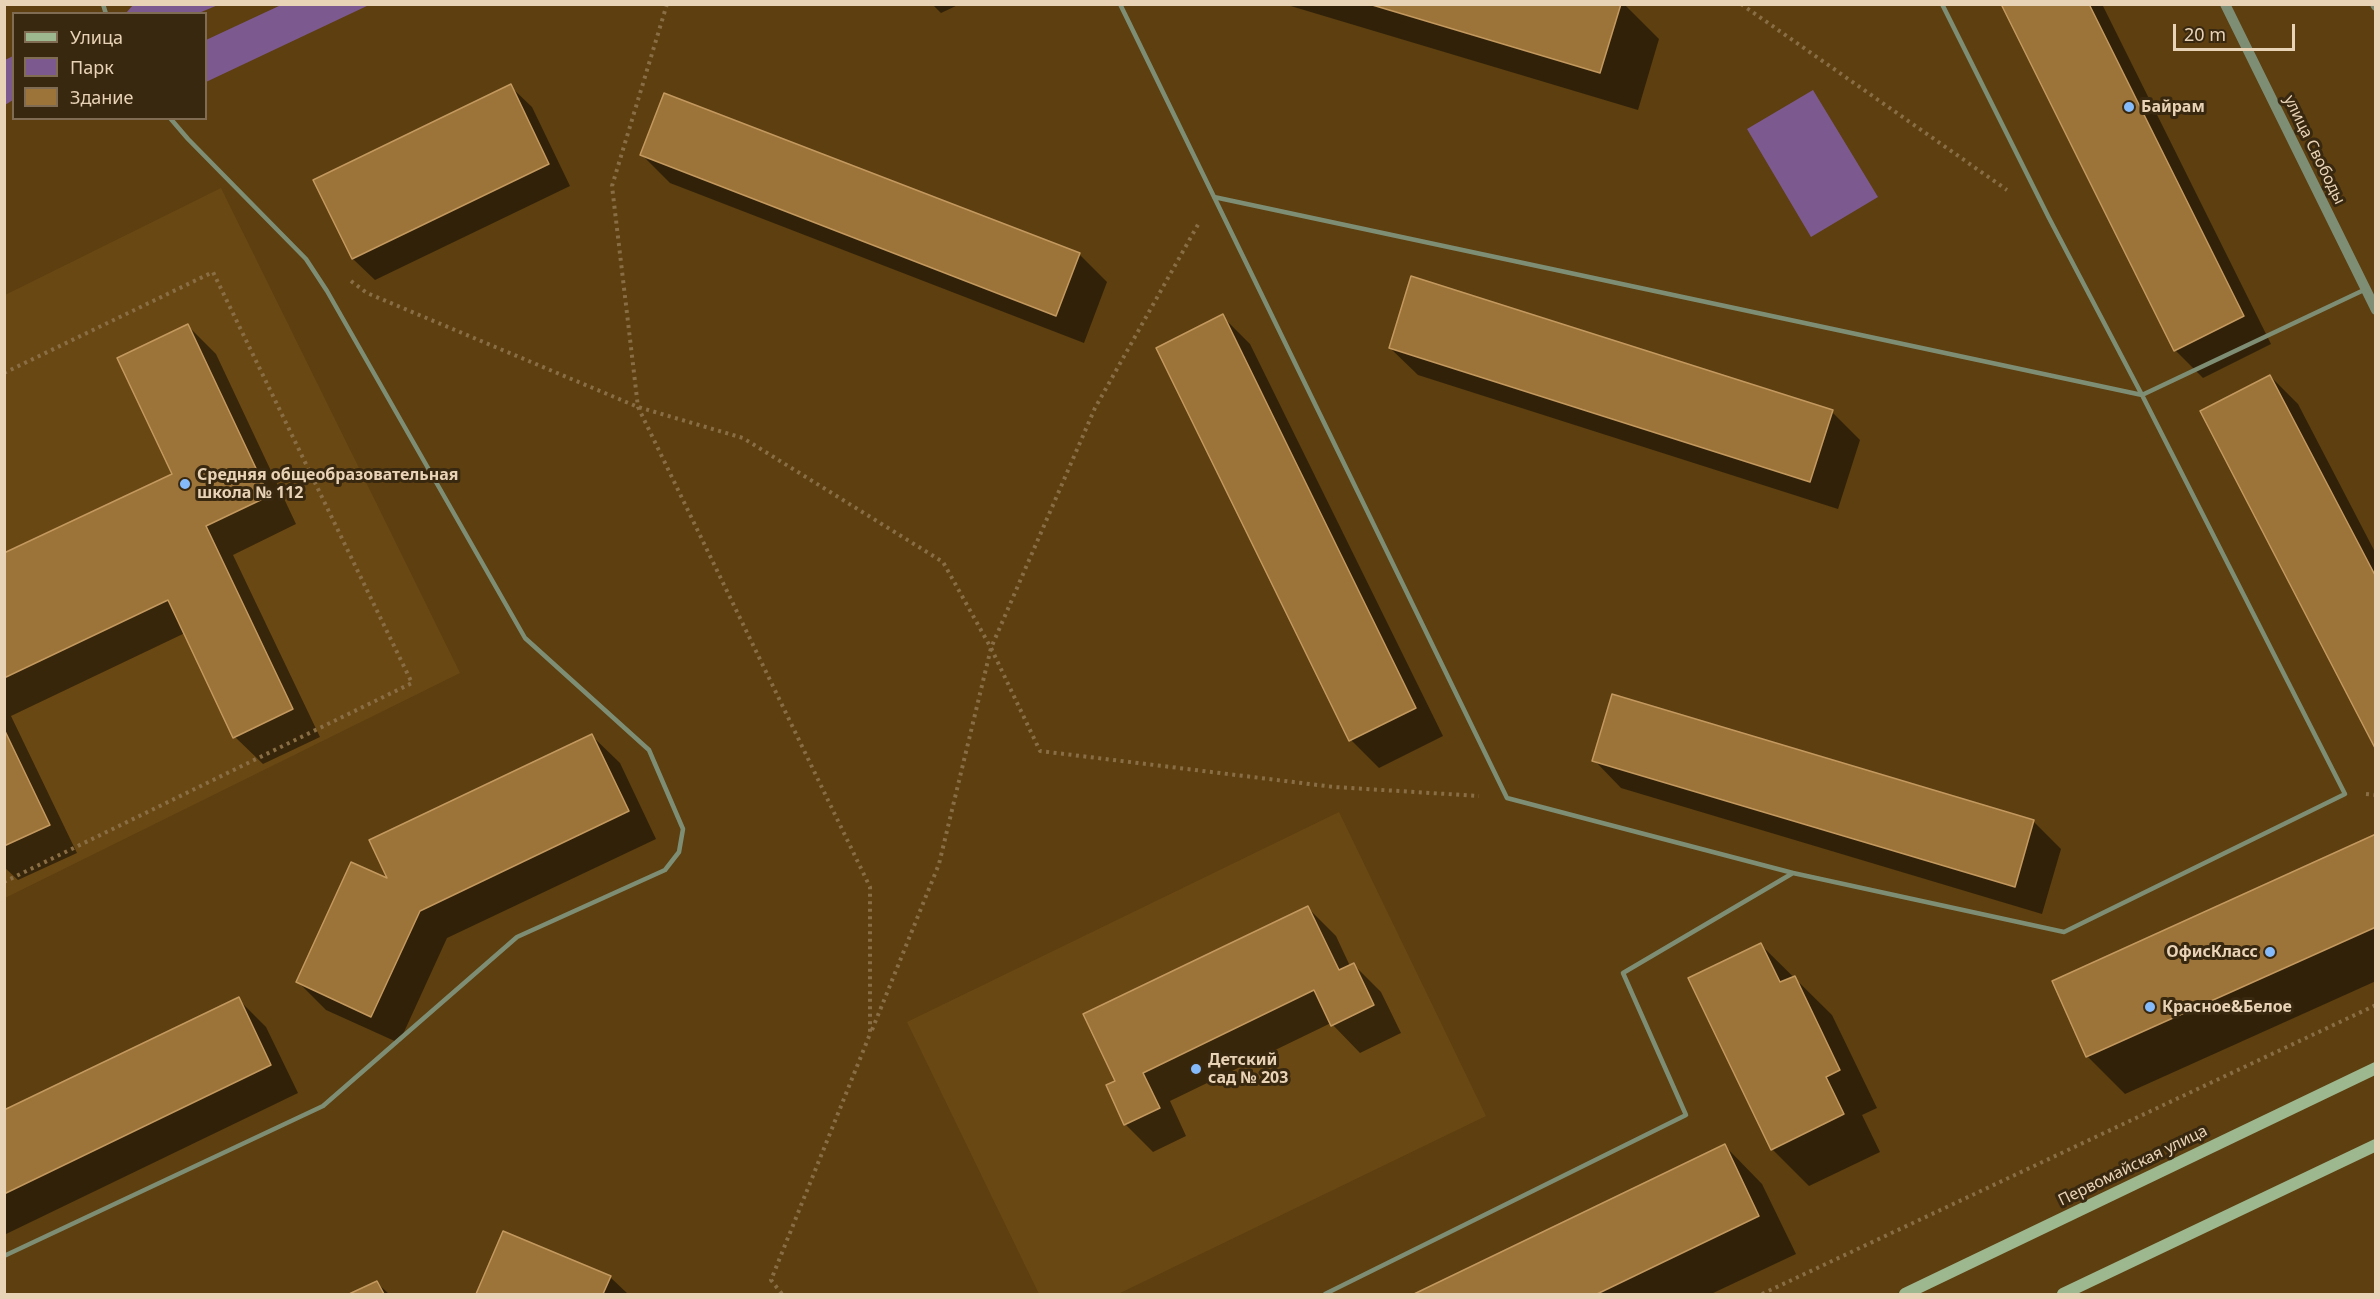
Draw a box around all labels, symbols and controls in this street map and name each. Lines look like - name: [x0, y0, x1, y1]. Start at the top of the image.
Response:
- legend: [12, 12, 207, 120]
- scale bar: [2176, 12, 2298, 50]
- text: 20 m: [2184, 22, 2226, 46]
- text: Улица: [70, 25, 123, 49]
- text: Парк: [70, 55, 114, 79]
- text: Здание: [70, 85, 133, 109]
- street label: улица Свободы: [2279, 92, 2349, 208]
- place label: Байрам: [2141, 97, 2205, 117]
- marker: Байрам: [2122, 100, 2136, 114]
- place label: Средняя общеобразовательная школа № 112: [197, 465, 459, 503]
- marker: Средняя общеобразовательная школа № 112: [178, 477, 192, 491]
- place label: ОфисКласс: [2166, 942, 2258, 962]
- marker: ОфисКласс: [2263, 945, 2277, 959]
- place label: Красное&Белое: [2162, 997, 2292, 1017]
- marker: Красное&Белое: [2143, 1000, 2157, 1014]
- place label: Детский сад № 203: [1208, 1050, 1288, 1088]
- marker: Детский сад № 203: [1189, 1062, 1203, 1076]
- street label: Первомайская улица: [2055, 1122, 2211, 1210]

